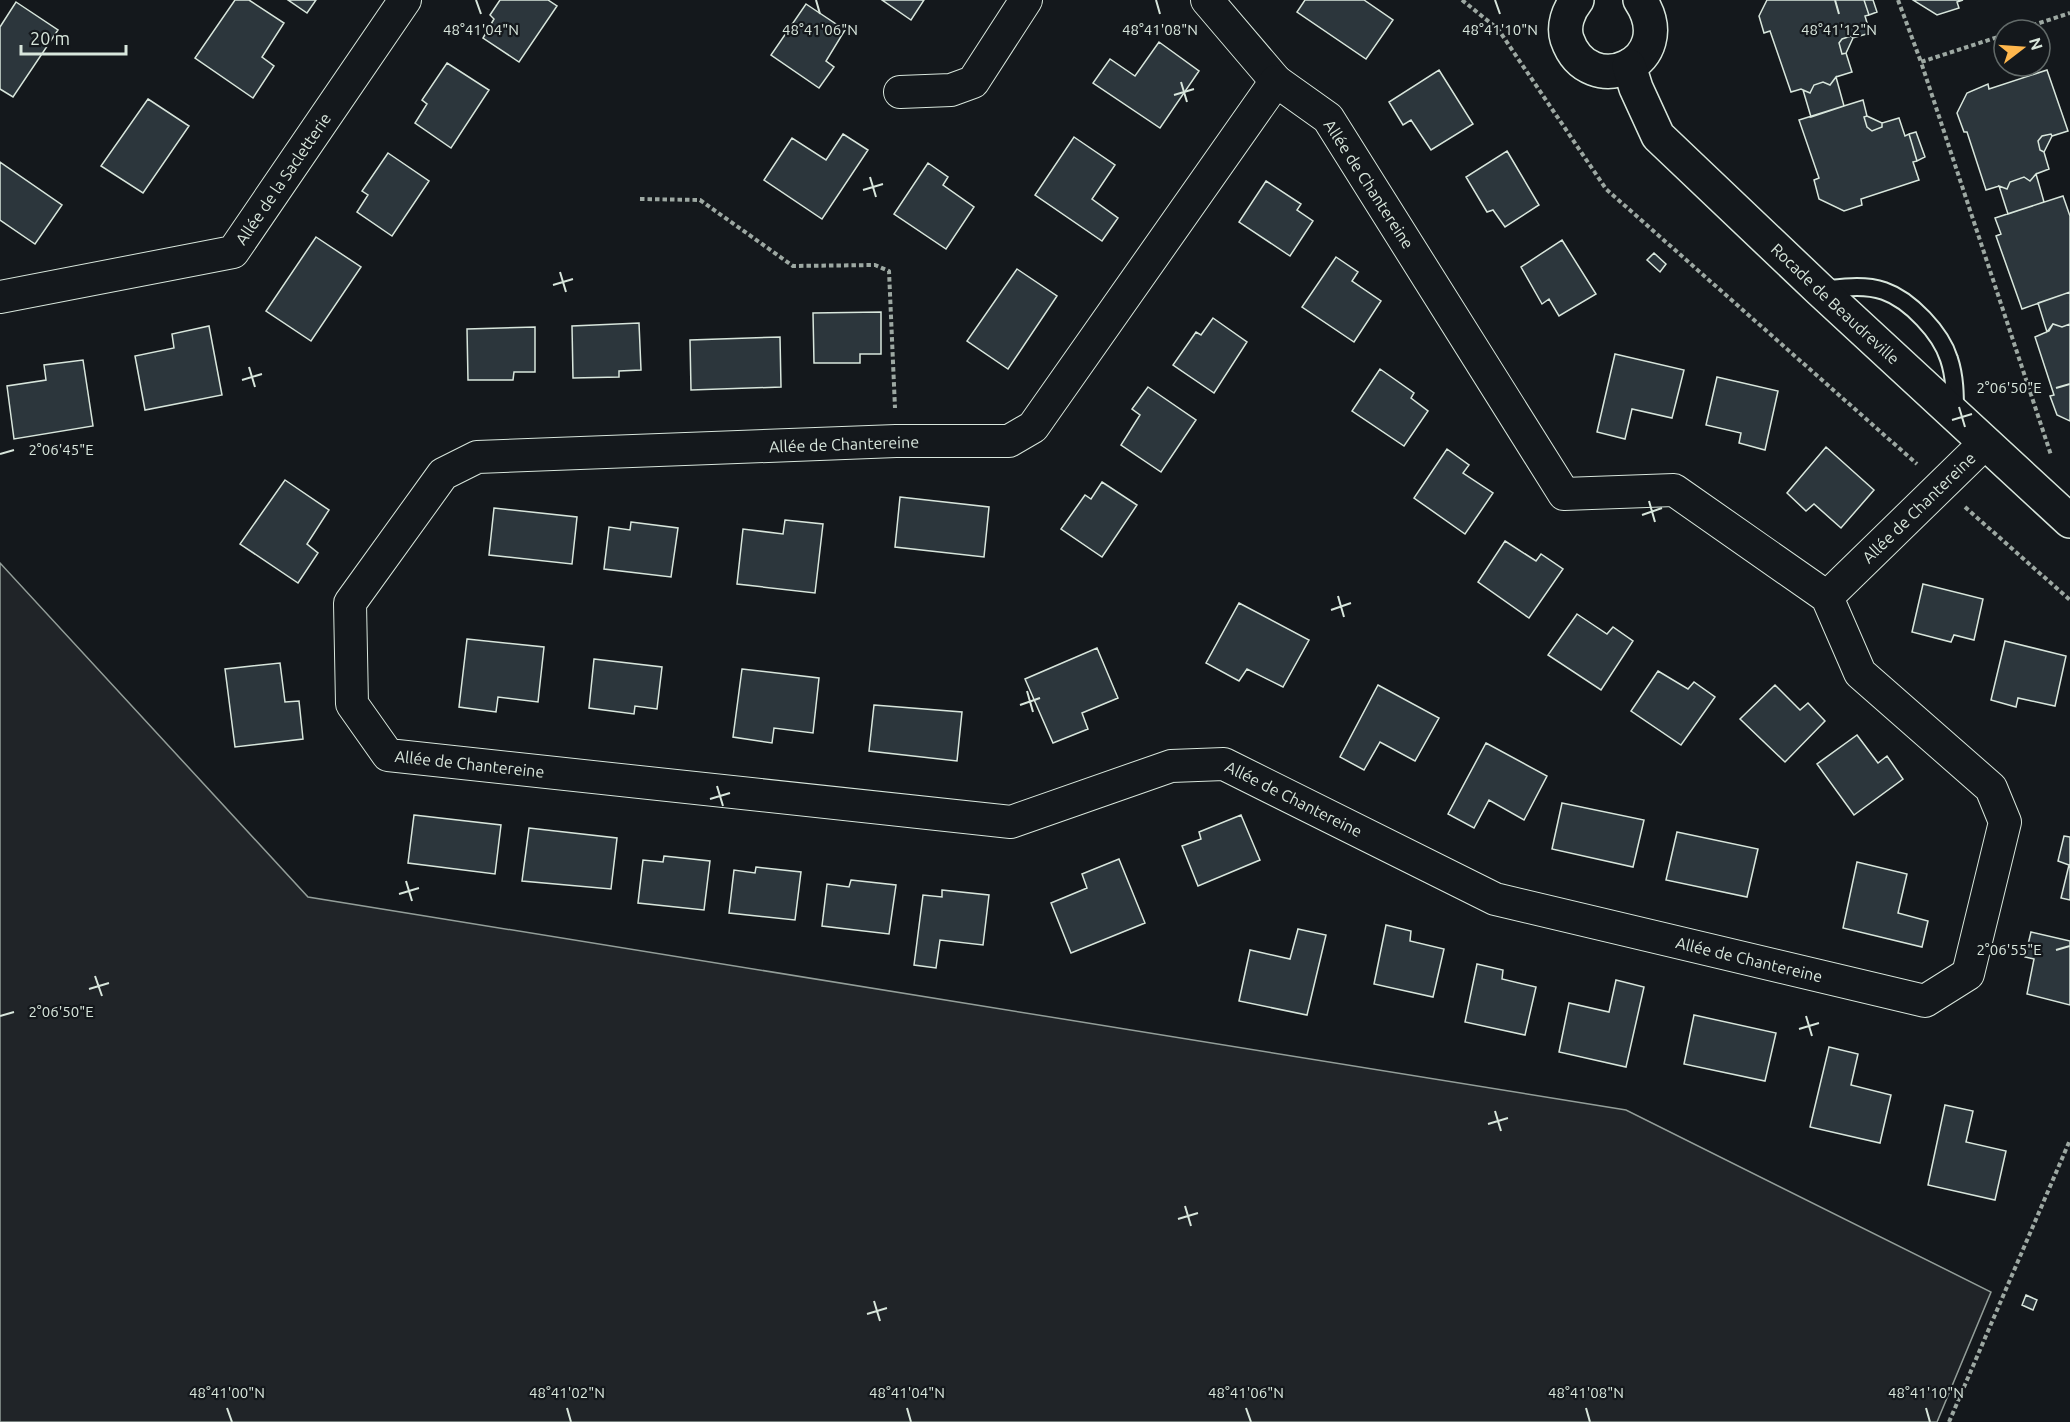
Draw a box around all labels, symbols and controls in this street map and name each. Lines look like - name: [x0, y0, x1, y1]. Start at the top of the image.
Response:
- scale bar: [21, 18, 126, 56]
- north arrow: [1992, 18, 2052, 78]
- text: 48°41'04"N: [443, 21, 519, 38]
- text: 48°41'06"N: [782, 21, 858, 38]
- text: 48°41'08"N: [1122, 21, 1198, 38]
- text: 48°41'10"N: [1462, 21, 1538, 38]
- text: 48°41'12"N: [1801, 21, 1877, 38]
- text: 20 m: [30, 28, 70, 48]
- text: N: [2026, 35, 2047, 52]
- street label: Allée de la Sacletterie: [232, 109, 334, 248]
- street label: Allée de Chantereine: [1321, 116, 1417, 252]
- street label: Rocade de Beaudreville: [1768, 240, 1903, 368]
- text: 2°06'50"E: [1976, 379, 2042, 396]
- street label: Allée de Chantereine: [769, 432, 919, 456]
- text: 2°06'45"E: [28, 441, 94, 458]
- street label: Allée de Chantereine: [1859, 449, 1979, 566]
- street label: Allée de Chantereine: [394, 747, 545, 781]
- street label: Allée de Chantereine: [1222, 757, 1365, 840]
- street label: Allée de Chantereine: [1674, 933, 1824, 985]
- text: 2°06'55"E: [1976, 941, 2042, 958]
- text: 2°06'50"E: [28, 1003, 94, 1020]
- text: 48°41'00"N: [189, 1384, 265, 1401]
- text: 48°41'02"N: [529, 1384, 605, 1401]
- text: 48°41'04"N: [869, 1384, 945, 1401]
- text: 48°41'06"N: [1208, 1384, 1284, 1401]
- text: 48°41'08"N: [1548, 1384, 1624, 1401]
- text: 48°41'10"N: [1888, 1384, 1964, 1401]

